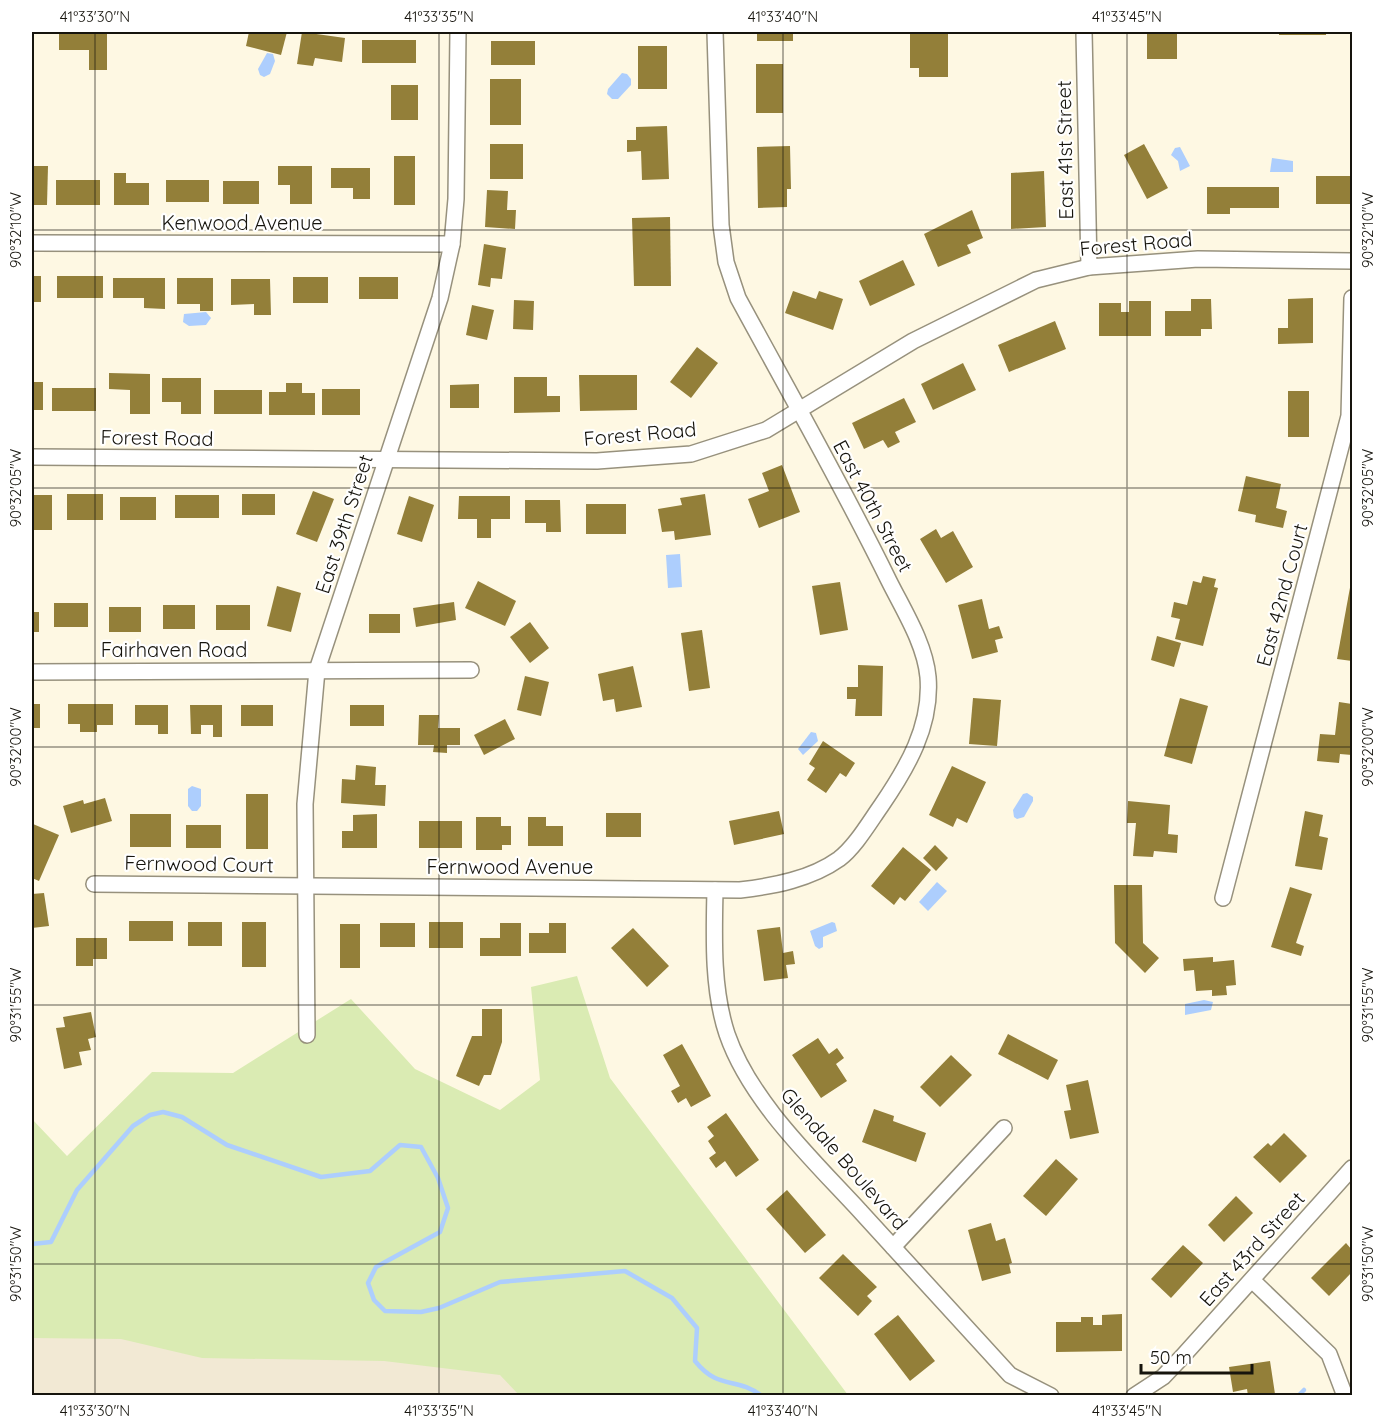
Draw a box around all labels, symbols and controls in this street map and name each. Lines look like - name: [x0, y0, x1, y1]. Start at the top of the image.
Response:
- text: 41°33'30"N: [60, 7, 130, 26]
- text: 41°33'35"N: [404, 7, 474, 26]
- text: 41°33'40"N: [748, 7, 818, 26]
- text: 41°33'45"N: [1092, 7, 1162, 26]
- street label: East 41st Street: [1051, 80, 1078, 220]
- text: 90°32'10"W: [6, 191, 25, 268]
- text: 90°32'10"W: [1358, 191, 1377, 268]
- street label: Kenwood Avenue: [161, 210, 323, 235]
- street label: Forest Road: [1079, 226, 1193, 261]
- street label: Forest Road: [583, 416, 697, 451]
- street label: Forest Road: [100, 424, 214, 451]
- street label: East 40th Street: [828, 436, 919, 576]
- text: 90°32'05"W: [6, 448, 25, 527]
- text: 90°32'05"W: [1358, 448, 1377, 527]
- street label: East 39th Street: [309, 451, 378, 597]
- street label: East 42nd Court: [1250, 521, 1313, 669]
- street label: Fairhaven Road: [101, 637, 247, 662]
- text: 90°32'00"W: [6, 707, 25, 787]
- text: 90°32'00"W: [1358, 707, 1377, 787]
- street label: Fernwood Court: [124, 850, 274, 877]
- street label: Fernwood Avenue: [427, 854, 593, 879]
- text: 90°31'55"W: [6, 967, 25, 1043]
- text: 90°31'55"W: [1358, 967, 1377, 1043]
- street label: Glendale Boulevard: [776, 1082, 913, 1235]
- street label: East 43rd Street: [1194, 1186, 1310, 1311]
- text: 90°31'50"W: [6, 1226, 25, 1302]
- text: 90°31'50"W: [1358, 1226, 1377, 1302]
- scale bar: [1141, 1337, 1252, 1375]
- text: 50 m: [1150, 1346, 1192, 1369]
- text: 41°33'30"N: [60, 1401, 130, 1420]
- text: 41°33'35"N: [404, 1401, 474, 1420]
- text: 41°33'40"N: [748, 1401, 818, 1420]
- text: 41°33'45"N: [1092, 1401, 1162, 1420]

